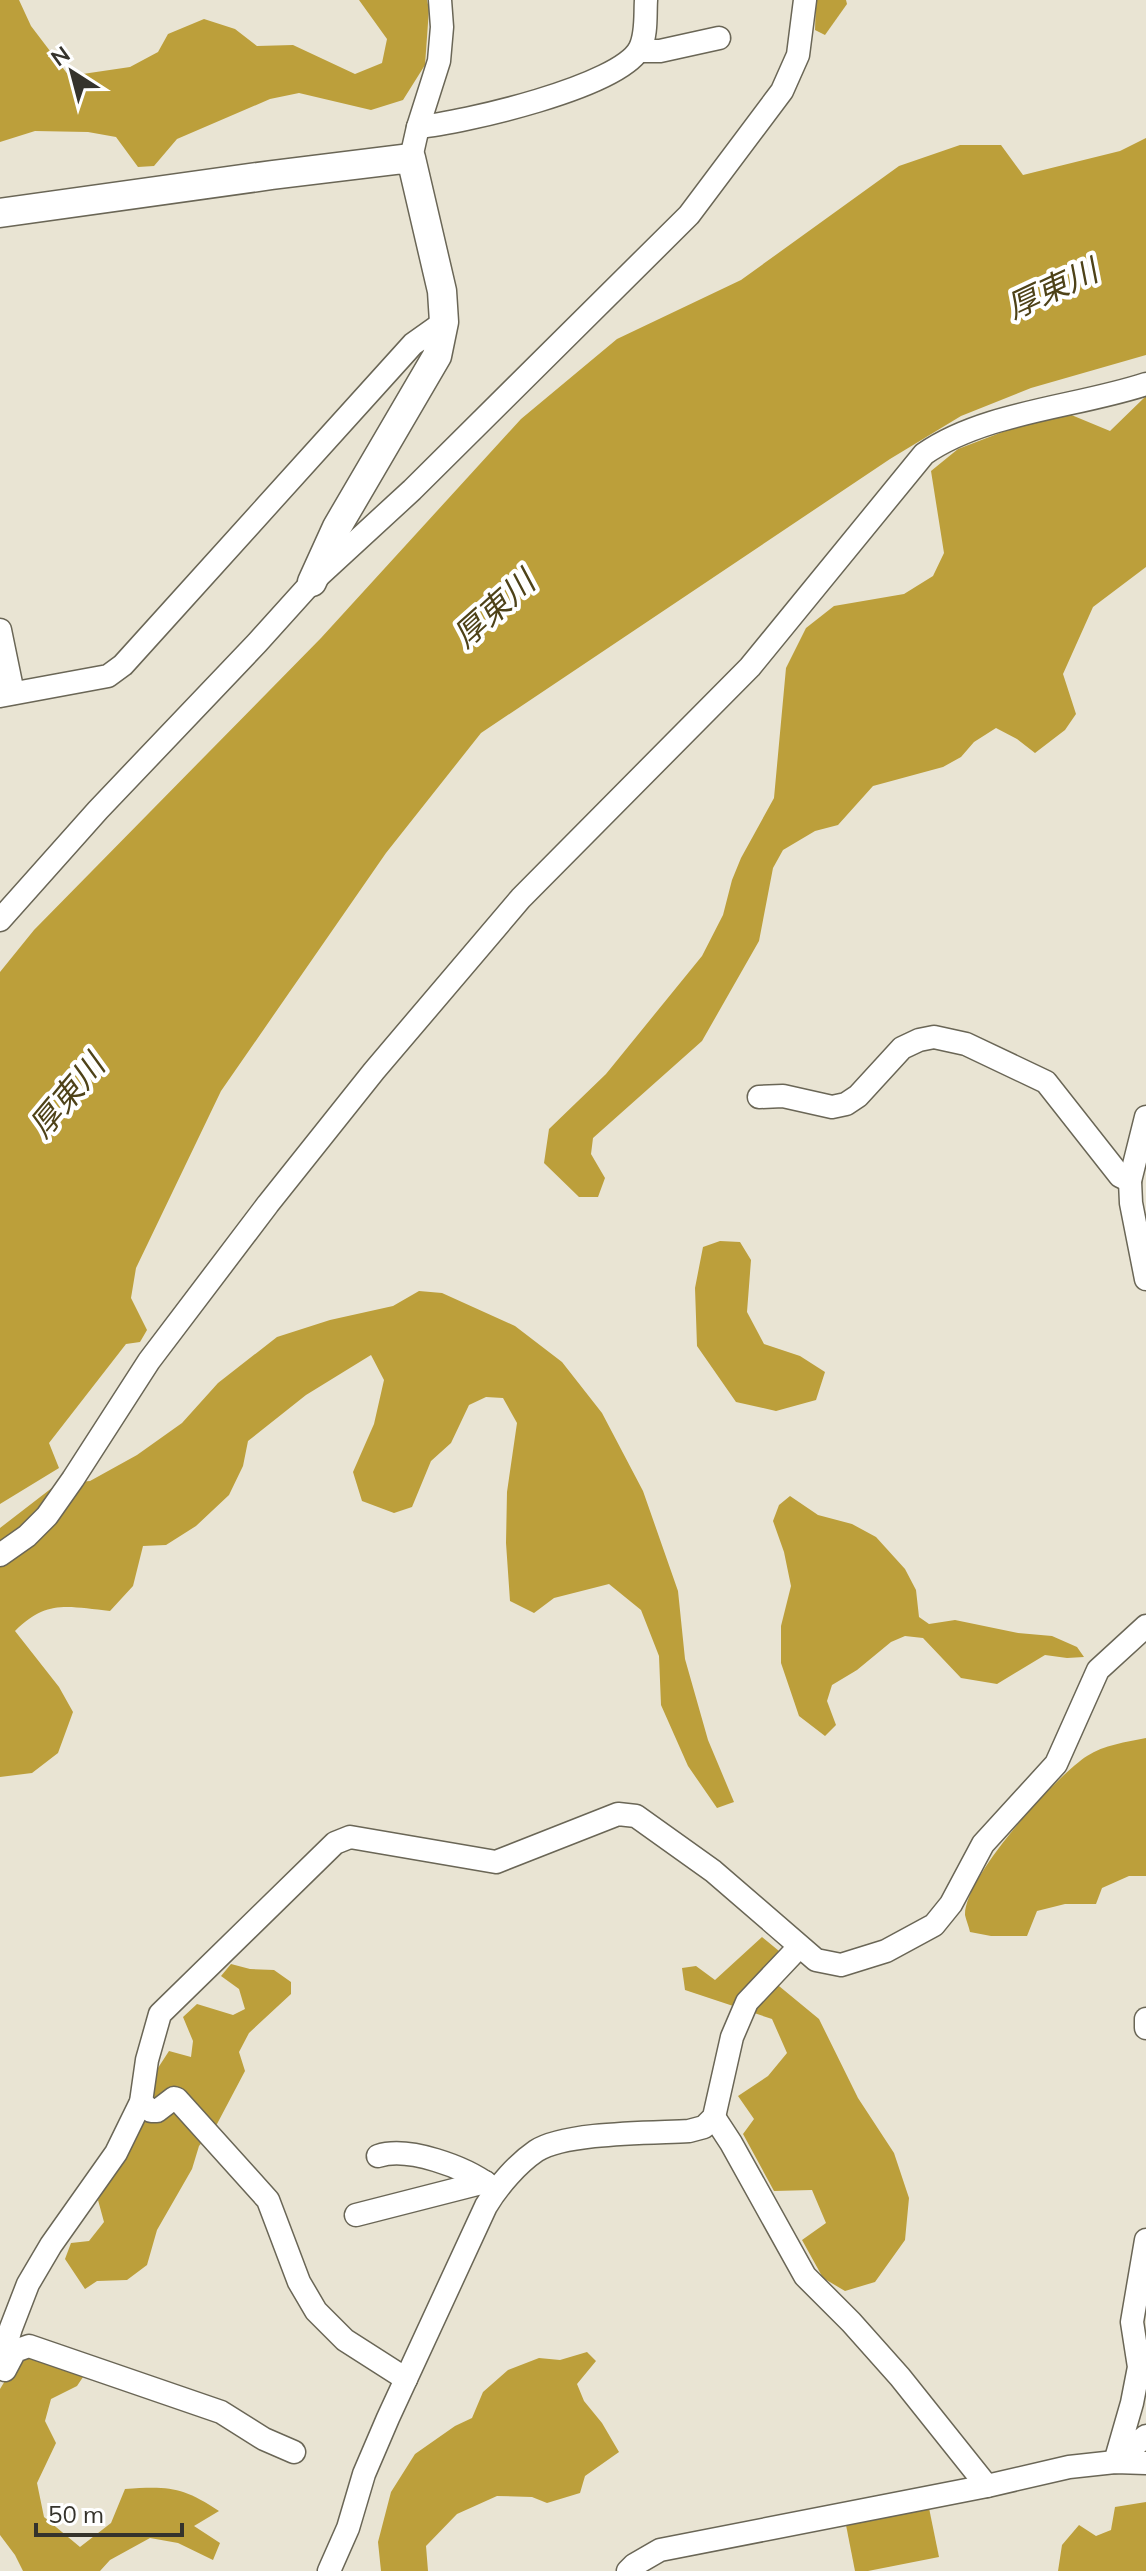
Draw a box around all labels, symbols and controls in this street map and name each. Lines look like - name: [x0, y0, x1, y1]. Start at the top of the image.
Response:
- north arrow: [32, 32, 112, 112]
- text: N: [45, 40, 75, 72]
- water label: 厚東川: [1000, 248, 1106, 327]
- water label: 厚東川: [444, 559, 545, 655]
- water label: 厚東川: [20, 1043, 114, 1145]
- scale bar: [36, 2487, 182, 2537]
- text: 50 m: [48, 2499, 104, 2529]

